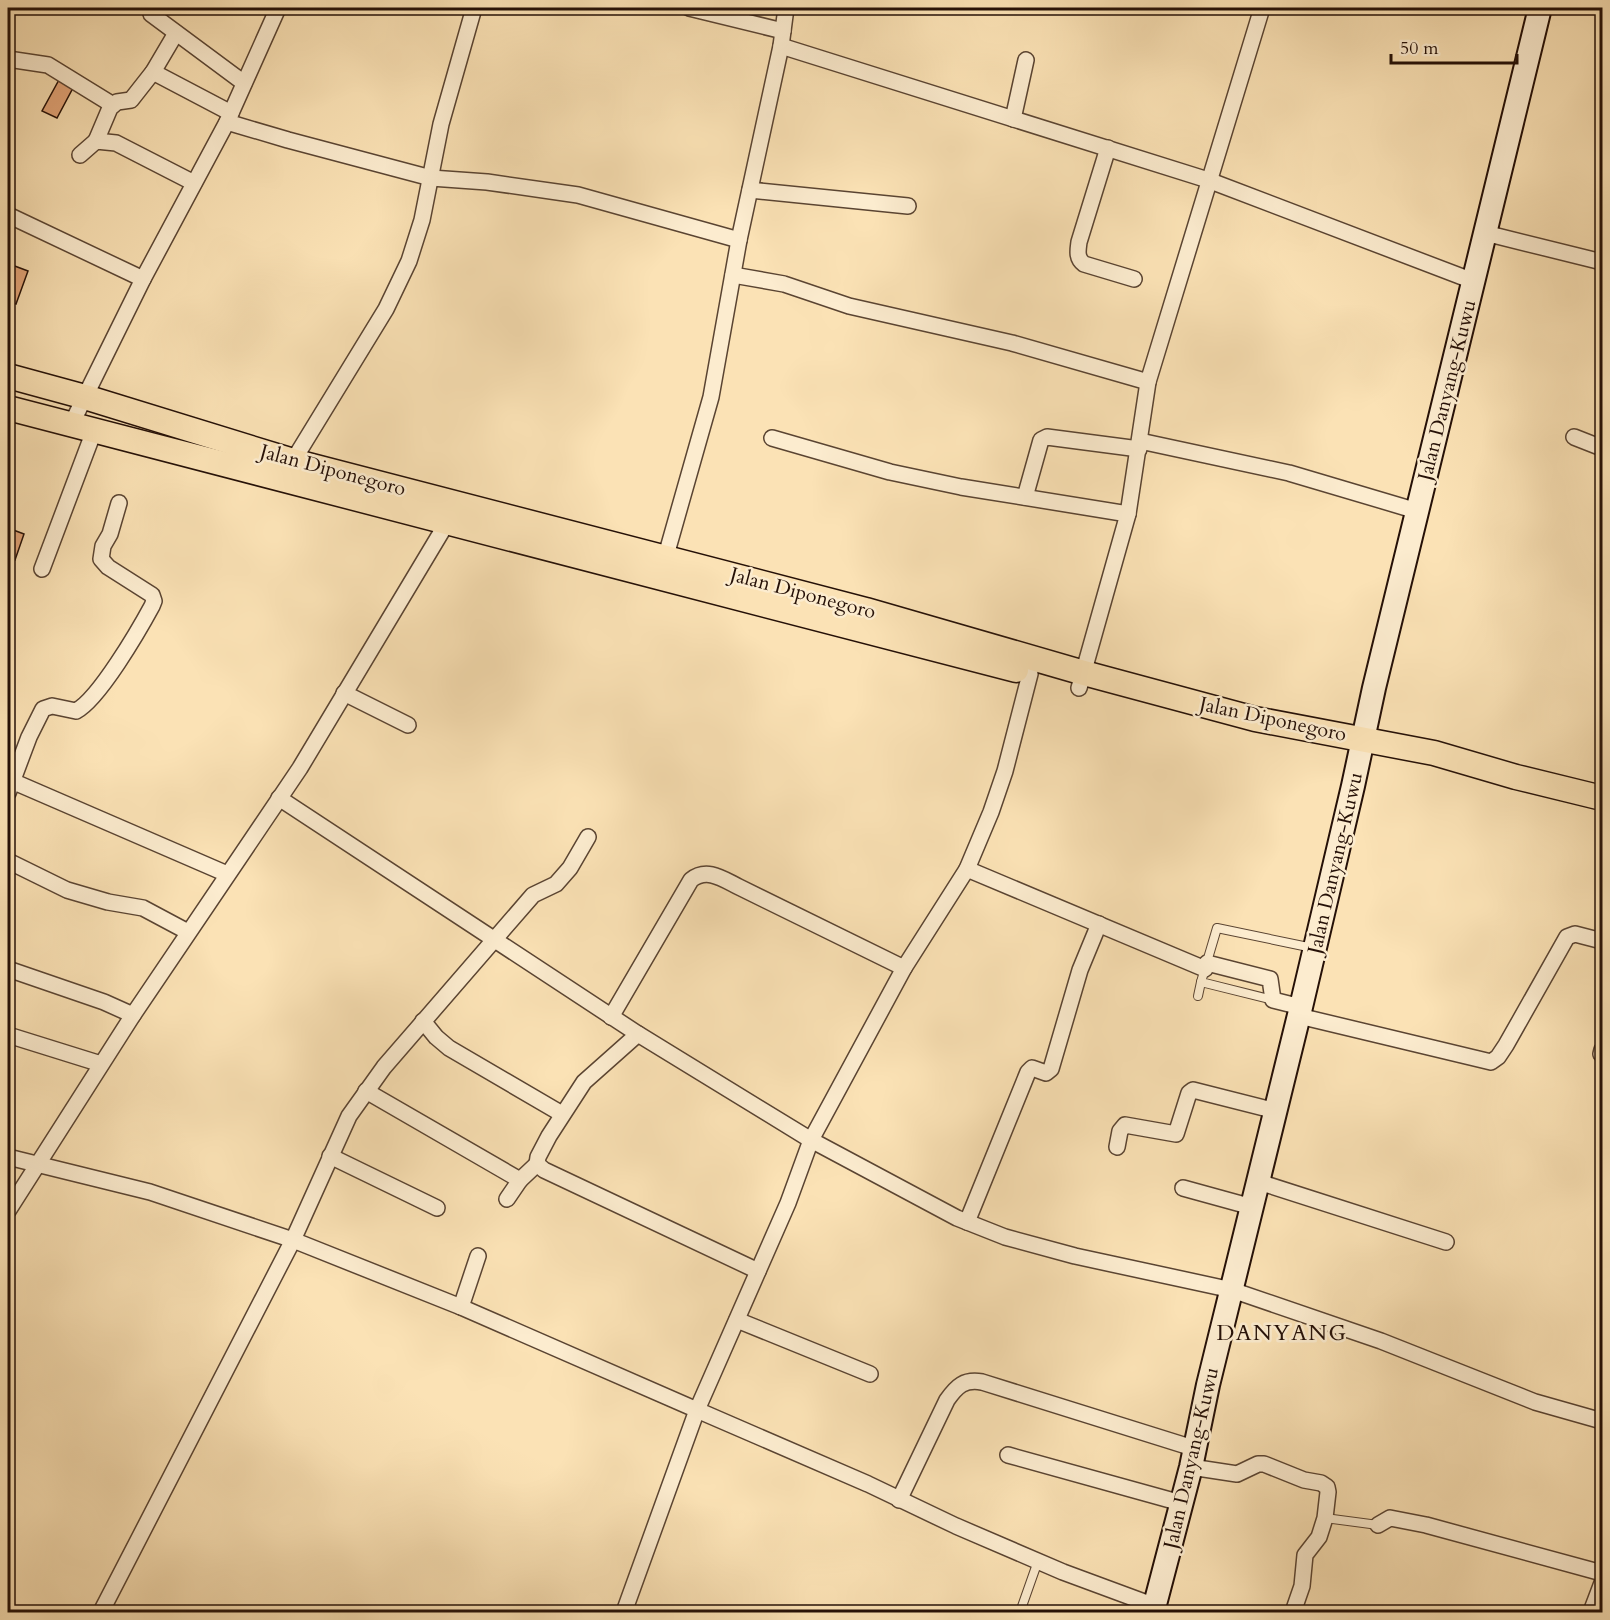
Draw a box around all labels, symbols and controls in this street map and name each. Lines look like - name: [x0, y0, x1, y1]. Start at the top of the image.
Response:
- scale bar: [1391, 27, 1517, 65]
- text: 50 m: [1400, 36, 1439, 61]
- street label: Jalan Danyang-Kuwu: [1411, 297, 1483, 486]
- street label: Jalan Diponegoro: [254, 437, 409, 502]
- street label: Jalan Diponegoro: [724, 560, 879, 625]
- street label: Jalan Diponegoro: [1194, 690, 1349, 748]
- street label: Jalan Danyang-Kuwu: [1300, 769, 1369, 959]
- district label: DANYANG: [1216, 1318, 1348, 1348]
- street label: Jalan Danyang-Kuwu: [1156, 1364, 1225, 1554]

